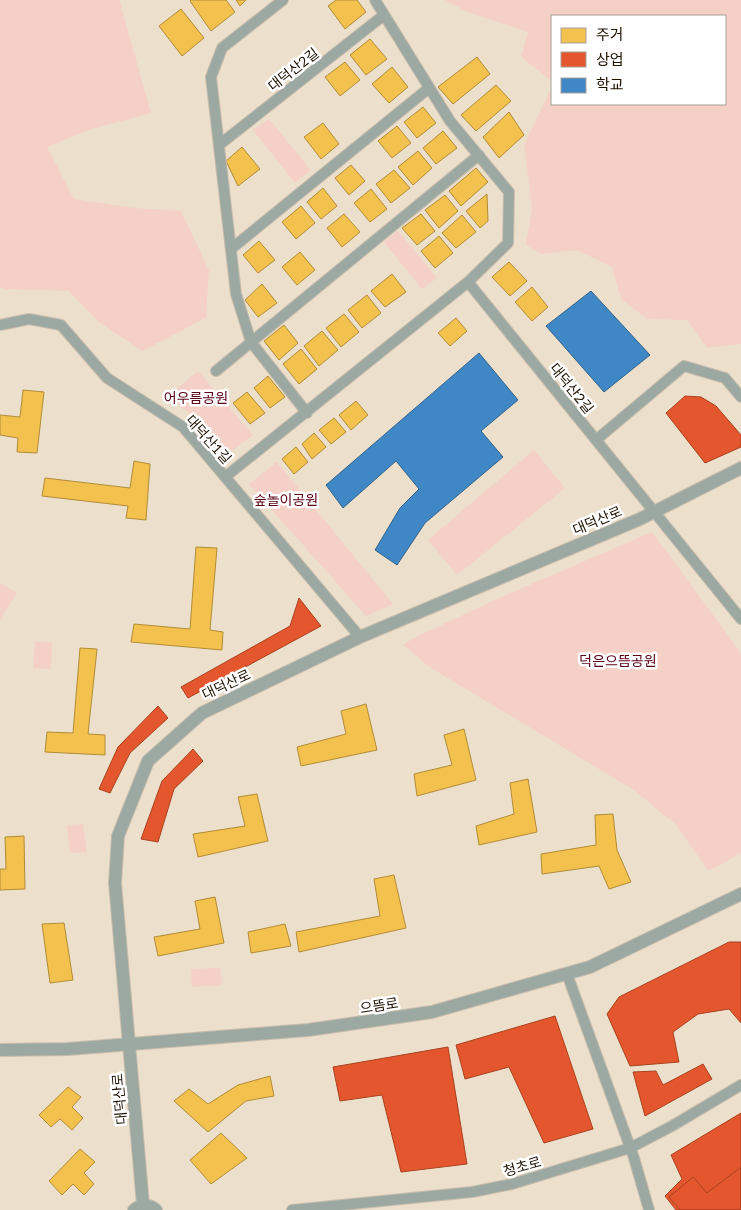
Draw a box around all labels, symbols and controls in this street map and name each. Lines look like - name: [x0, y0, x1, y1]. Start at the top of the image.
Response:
- legend: [551, 15, 726, 105]
- text: 주거: [596, 25, 624, 43]
- street label: 대덕산2길: [264, 44, 322, 94]
- text: 상업: [596, 50, 624, 68]
- text: 학교: [596, 75, 624, 93]
- street label: 대덕산2길: [547, 359, 597, 417]
- park label: 어우름공원: [164, 389, 228, 406]
- street label: 대덕산1길: [183, 411, 235, 467]
- park label: 숲놀이공원: [254, 491, 318, 508]
- street label: 대덕산로: [570, 502, 624, 538]
- park label: 덕은으뜸공원: [579, 652, 657, 669]
- street label: 대덕산로: [199, 665, 253, 703]
- street label: 으뜸로: [359, 994, 400, 1016]
- street label: 대덕산로: [108, 1072, 130, 1125]
- street label: 청초로: [501, 1152, 543, 1179]

